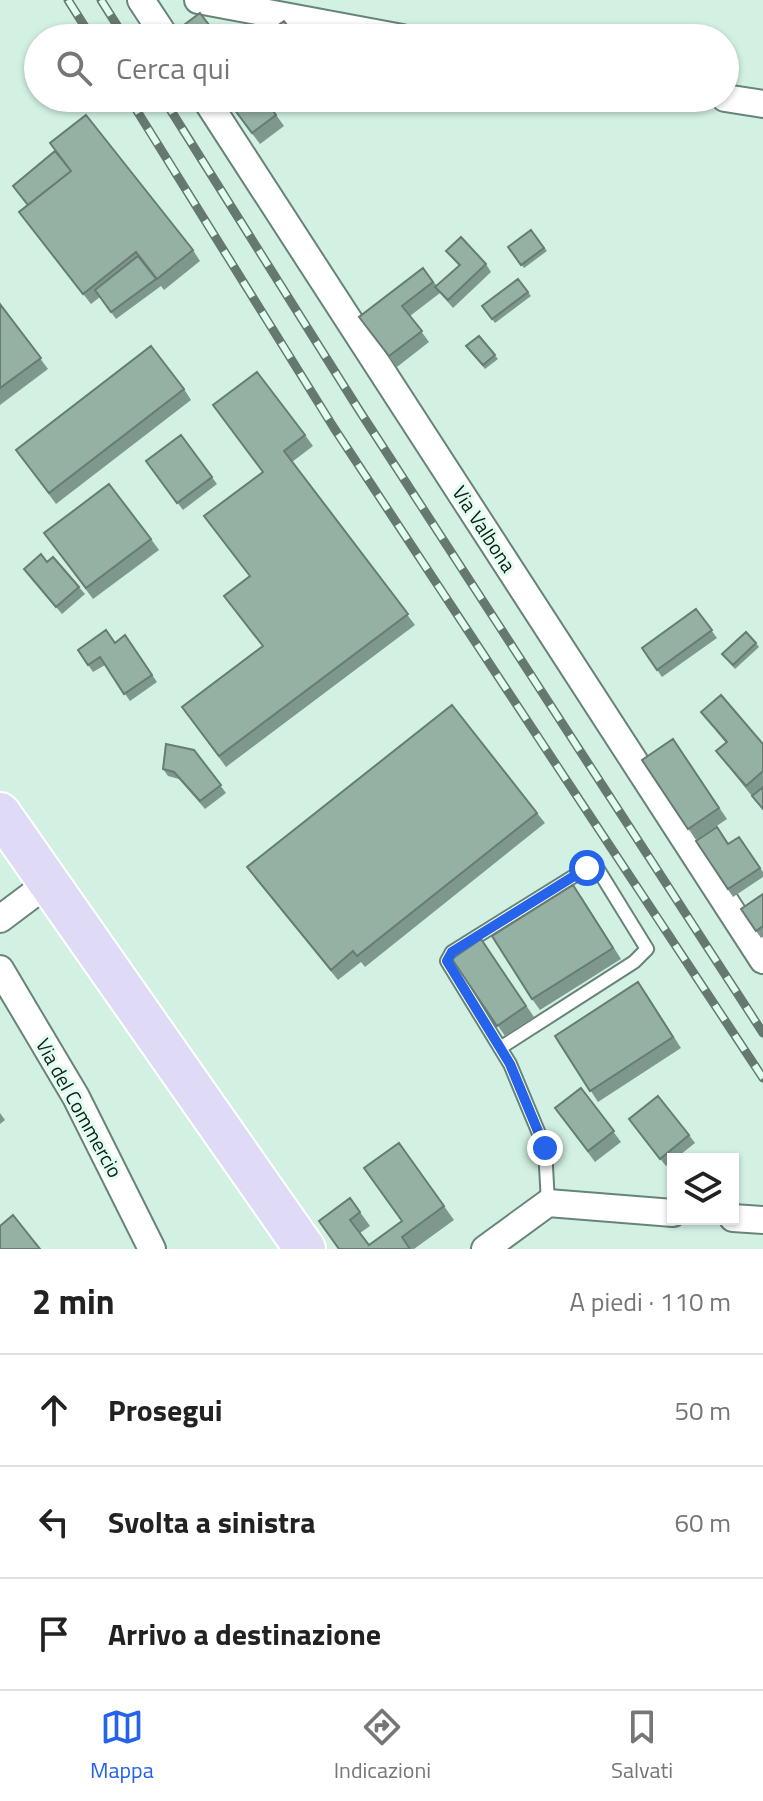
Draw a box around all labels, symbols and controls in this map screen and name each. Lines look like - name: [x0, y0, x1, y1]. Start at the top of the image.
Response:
- search box: [24, 24, 739, 112]
- text: Cerca qui: [116, 45, 230, 91]
- icon: search: [52, 46, 96, 90]
- street label: Via Valbona: [445, 479, 524, 578]
- route start: [569, 850, 605, 886]
- street label: Via del Commercio: [28, 1032, 131, 1183]
- route end: [527, 1130, 563, 1166]
- map controls: [667, 1153, 739, 1225]
- button: layers: [667, 1153, 739, 1225]
- text: 2 min: [32, 1275, 115, 1327]
- text: A piedi · 110 m: [570, 1282, 731, 1321]
- text: Prosegui: [108, 1387, 223, 1433]
- icon: ahead: [32, 1388, 76, 1432]
- text: 50 m: [674, 1391, 731, 1430]
- text: Svolta a sinistra: [108, 1499, 316, 1545]
- icon: left: [32, 1500, 76, 1544]
- text: 60 m: [674, 1503, 731, 1542]
- text: Arrivo a destinazione: [108, 1611, 381, 1657]
- icon: arrive: [32, 1612, 76, 1656]
- tab: Mappa: [90, 1705, 154, 1787]
- tab: Indicazioni: [334, 1705, 431, 1787]
- tab: Salvati: [611, 1705, 673, 1787]

